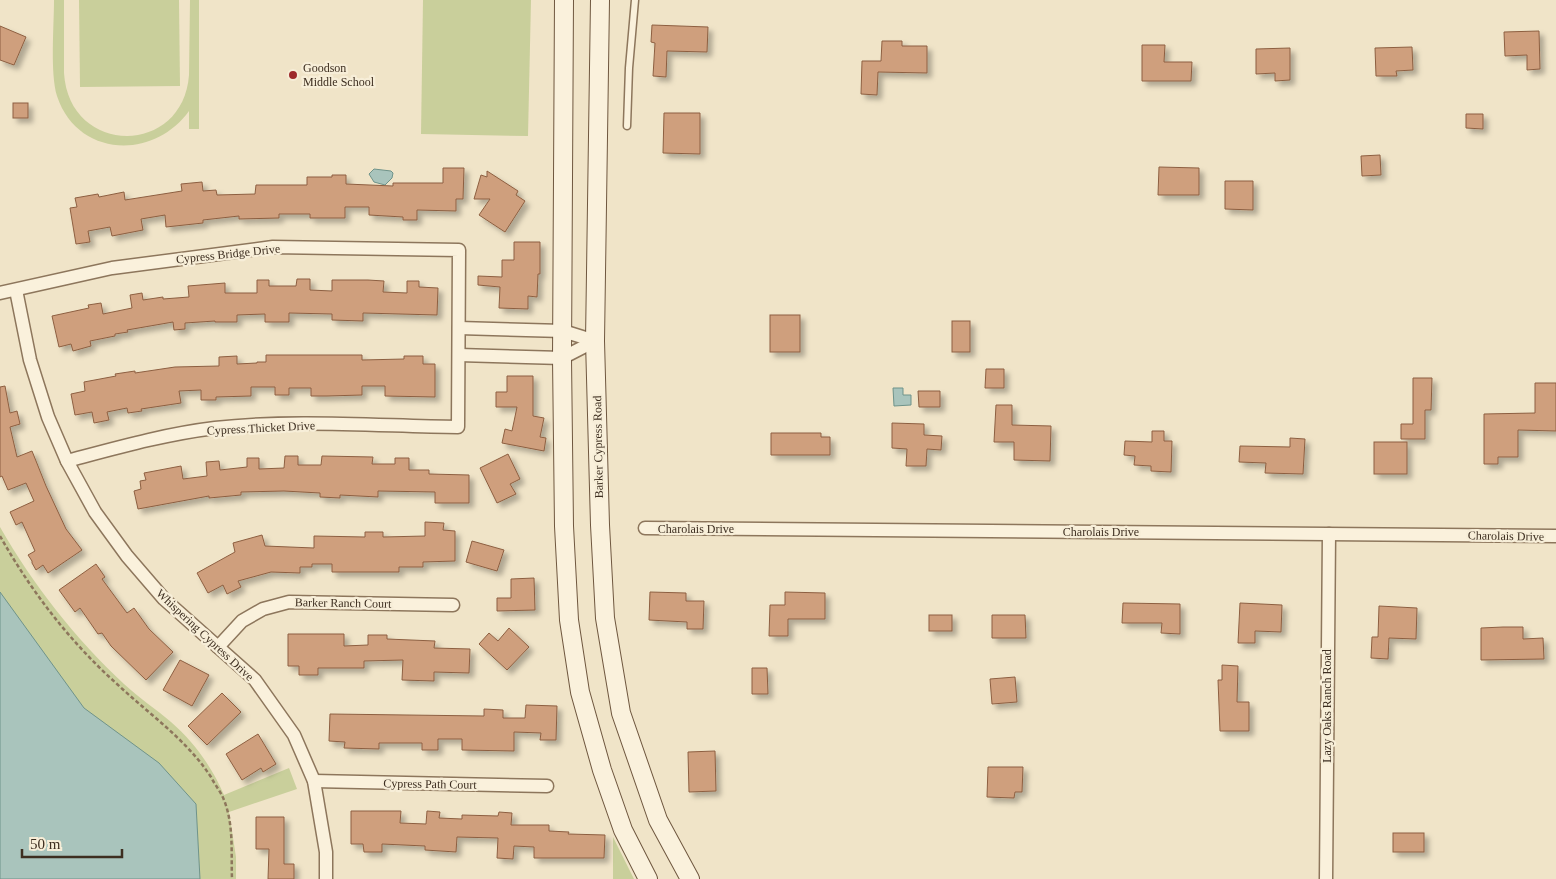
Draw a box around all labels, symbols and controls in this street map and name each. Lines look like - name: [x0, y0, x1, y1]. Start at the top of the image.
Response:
- place label: Goodson Middle School: [303, 61, 375, 89]
- marker: Goodson Middle School: [287, 69, 299, 81]
- street label: Cypress Bridge Drive: [175, 242, 281, 266]
- street label: Barker Cypress Road: [590, 396, 606, 498]
- street label: Cypress Thicket Drive: [206, 418, 316, 438]
- street label: Charolais Drive: [658, 522, 734, 536]
- street label: Charolais Drive: [1063, 525, 1139, 539]
- street label: Charolais Drive: [1468, 528, 1544, 544]
- street label: Whispering Cypress Drive: [153, 586, 257, 684]
- street label: Barker Ranch Court: [295, 595, 392, 611]
- street label: Lazy Oaks Ranch Road: [1320, 649, 1334, 763]
- street label: Cypress Path Court: [383, 776, 477, 792]
- scale bar: [22, 826, 122, 858]
- text: 50 m: [30, 836, 61, 852]

